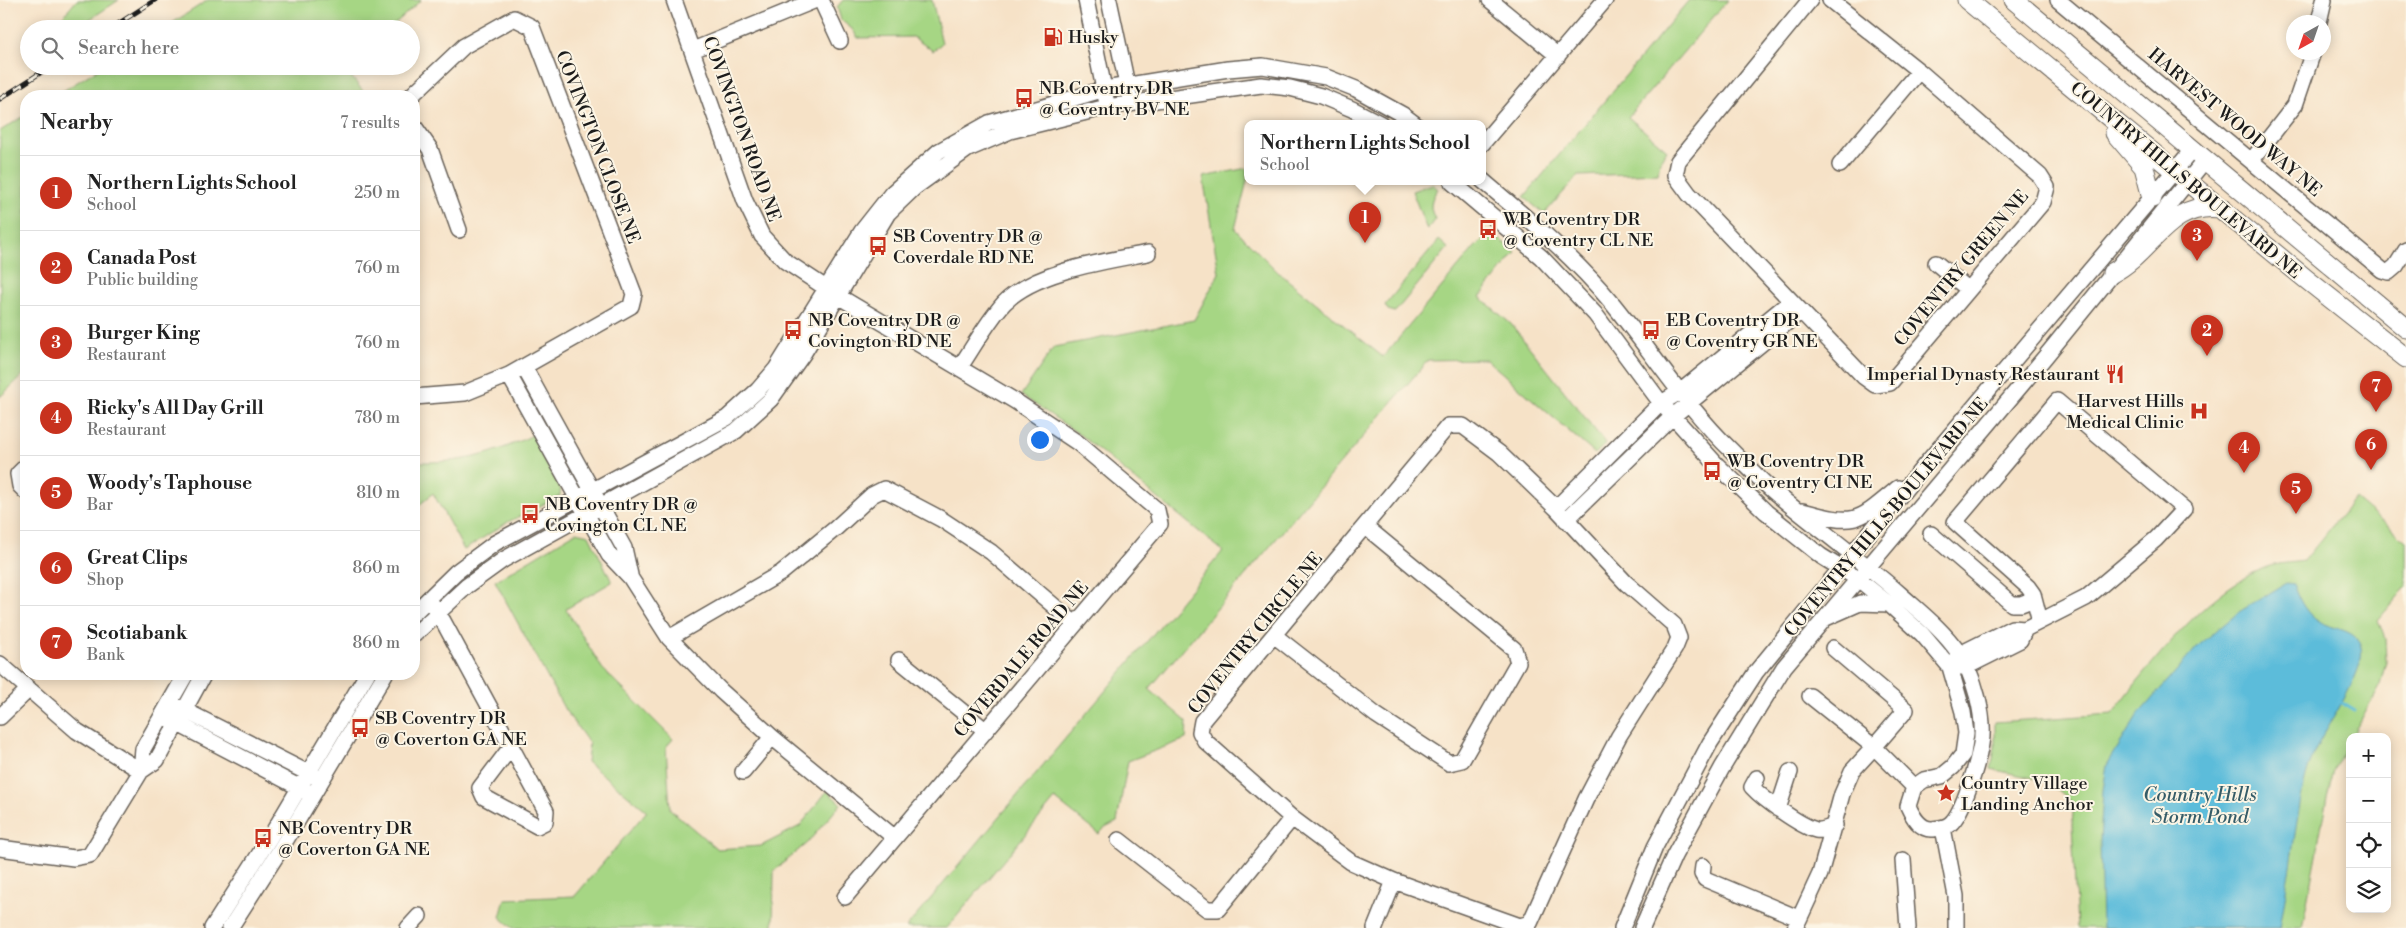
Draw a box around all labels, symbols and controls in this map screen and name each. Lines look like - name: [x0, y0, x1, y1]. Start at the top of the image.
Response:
- north arrow: [2286, 15, 2331, 60]
- search box: [20, 20, 420, 75]
- fuel station icon: Husky: [1042, 26, 1064, 48]
- place label: Husky: [1068, 26, 1119, 49]
- street label: COVINGTON ROAD NE: [697, 33, 786, 225]
- icon: search: [38, 34, 66, 62]
- text: Search here: [78, 36, 179, 60]
- street label: HARVEST WOOD WAY NE: [2143, 43, 2326, 202]
- street label: COVINGTON CLOSE NE: [550, 47, 645, 247]
- place label: NB Coventry DR @ Coventry BV NE: [1039, 77, 1190, 121]
- street label: COUNTRY HILLS BOULEVARD NE: [2065, 77, 2306, 284]
- bus stop icon: NB Coventry DR @ Coventry BV NE: [1013, 87, 1035, 109]
- text: Nearby: [40, 110, 113, 136]
- text: 7 results: [340, 113, 400, 133]
- popup: [1244, 120, 1486, 185]
- text: Northern Lights School: [1260, 131, 1470, 155]
- text: School: [1260, 155, 1310, 175]
- text: Northern Lights School: [87, 171, 297, 195]
- text: 1: [52, 183, 60, 203]
- text: 250 m: [354, 183, 400, 203]
- street label: COVENTRY GREEN NE: [1889, 185, 2034, 351]
- text: School: [87, 195, 136, 215]
- pin: 1: [1349, 202, 1381, 243]
- place label: WB Coventry DR @ Coventry CL NE: [1502, 208, 1653, 252]
- bus stop icon: WB Coventry DR @ Coventry CL NE: [1477, 218, 1499, 240]
- pin: 3: [2181, 220, 2213, 261]
- place label: SB Coventry DR @ Coverdale RD NE: [893, 225, 1043, 269]
- bus stop icon: SB Coventry DR @ Coverdale RD NE: [867, 235, 889, 257]
- text: Canada Post: [87, 246, 197, 270]
- text: 2: [51, 258, 61, 278]
- text: 760 m: [355, 258, 400, 278]
- text: Public building: [87, 270, 198, 290]
- place label: NB Coventry DR @ Covington RD NE: [808, 309, 961, 353]
- place label: EB Coventry DR @ Coventry GR NE: [1666, 309, 1818, 353]
- pin: 2: [2191, 315, 2223, 356]
- bus stop icon: NB Coventry DR @ Covington RD NE: [782, 319, 804, 341]
- bus stop icon: EB Coventry DR @ Coventry GR NE: [1640, 319, 1662, 341]
- text: Burger King: [87, 321, 200, 345]
- text: 3: [51, 333, 61, 353]
- text: 760 m: [355, 333, 400, 353]
- text: Restaurant: [87, 345, 166, 365]
- place label: Imperial Dynasty Restaurant: [1867, 363, 2101, 386]
- restaurant icon: Imperial Dynasty Restaurant: [2104, 363, 2126, 385]
- pin: 7: [2360, 371, 2392, 412]
- place label: Harvest Hills Medical Clinic: [2066, 390, 2184, 434]
- street label: COVENTRY HILLS BOULEVARD NE: [1779, 393, 1993, 642]
- text: Ricky's All Day Grill: [87, 396, 264, 420]
- hospital icon: Harvest Hills Medical Clinic: [2188, 400, 2210, 422]
- text: 4: [51, 408, 61, 428]
- text: 780 m: [355, 408, 400, 428]
- text: Restaurant: [87, 420, 166, 440]
- your location: [1027, 427, 1053, 453]
- pin: 6: [2355, 429, 2387, 470]
- pin: 4: [2228, 432, 2260, 473]
- place label: WB Coventry DR @ Coventry CI NE: [1726, 450, 1872, 494]
- bus stop icon: WB Coventry DR @ Coventry CI NE: [1701, 460, 1723, 482]
- text: Woody's Taphouse: [87, 471, 252, 495]
- pin: 5: [2280, 473, 2312, 514]
- text: 5: [51, 483, 61, 503]
- text: 810 m: [356, 483, 400, 503]
- place label: NB Coventry DR @ Covington CL NE: [545, 493, 698, 537]
- text: Bar: [87, 495, 113, 515]
- bus stop icon: NB Coventry DR @ Covington CL NE: [519, 503, 541, 525]
- text: Great Clips: [87, 546, 188, 570]
- street label: COVENTRY CIRCLE NE: [1183, 548, 1328, 719]
- text: 6: [51, 558, 61, 578]
- text: 860 m: [353, 558, 400, 578]
- text: Shop: [87, 570, 124, 590]
- street label: COVERDALE ROAD NE: [949, 576, 1094, 742]
- text: Scotiabank: [87, 621, 187, 645]
- text: 7: [51, 633, 61, 653]
- text: 860 m: [353, 633, 400, 653]
- text: Bank: [87, 645, 124, 665]
- place label: SB Coventry DR @ Coverton GA NE: [375, 707, 527, 751]
- bus stop icon: SB Coventry DR @ Coverton GA NE: [349, 717, 371, 739]
- map controls: [2346, 733, 2391, 913]
- button: +: [2346, 733, 2391, 778]
- place label: Country Village Landing Anchor: [1961, 772, 2094, 816]
- button: −: [2346, 778, 2391, 823]
- place icon: Country Village Landing Anchor: [1935, 782, 1957, 804]
- water label: Country Hills Storm Pond: [2143, 783, 2257, 829]
- place label: NB Coventry DR @ Coverton GA NE: [278, 817, 430, 861]
- button: locate: [2346, 823, 2391, 868]
- bus stop icon: NB Coventry DR @ Coverton GA NE: [252, 827, 274, 849]
- button: layers: [2346, 868, 2391, 913]

